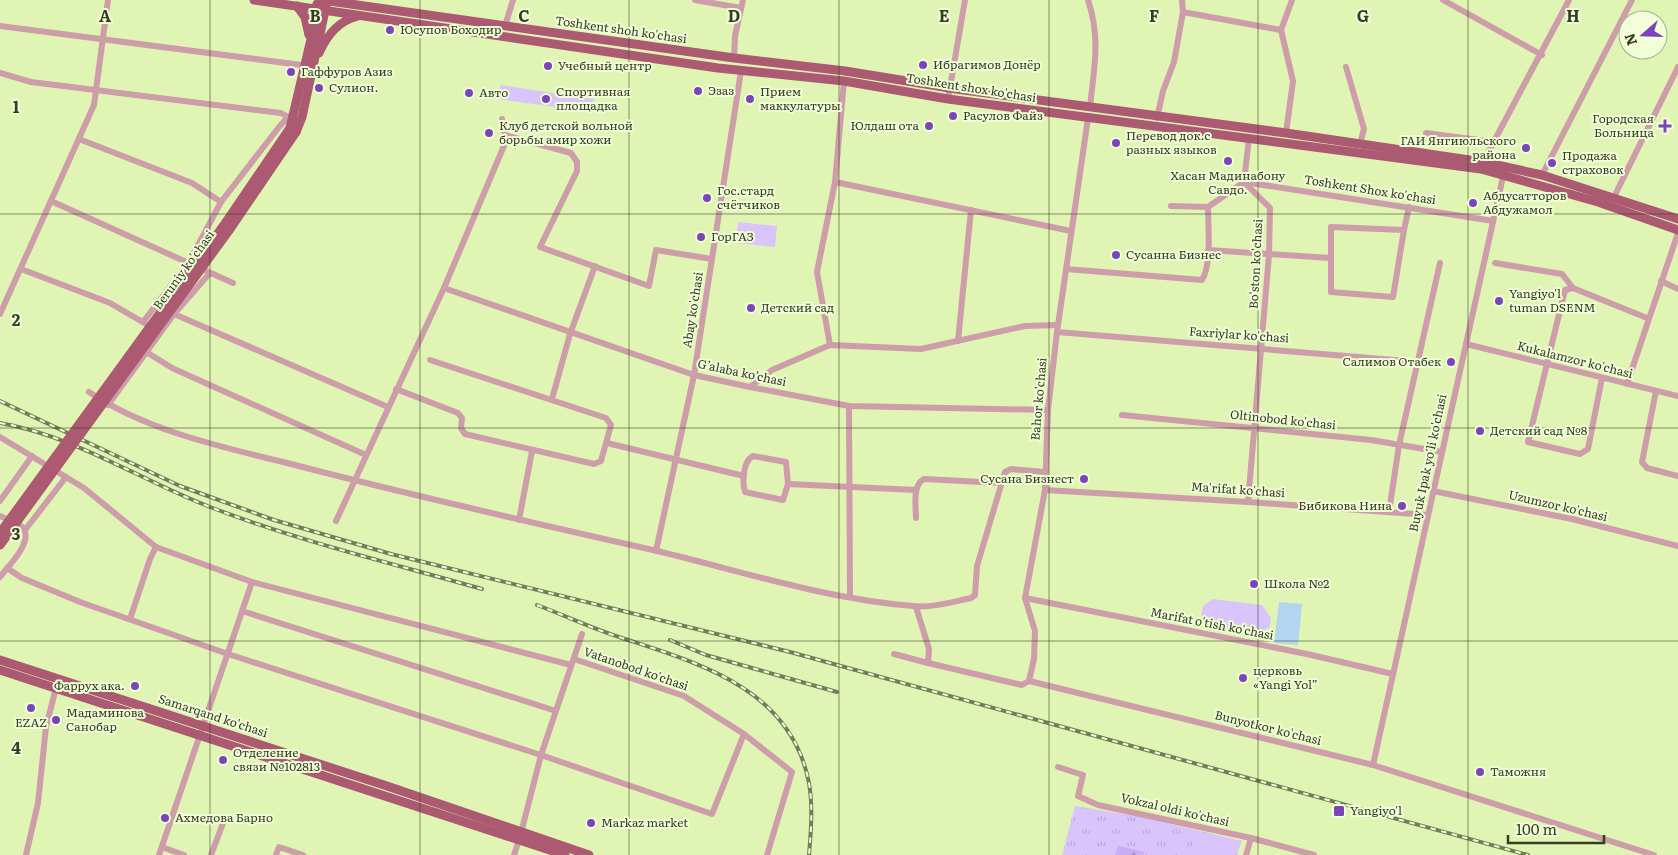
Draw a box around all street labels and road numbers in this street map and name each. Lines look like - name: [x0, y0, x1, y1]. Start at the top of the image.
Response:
- street label: Toshkent shoh ko'chasi: [554, 11, 688, 47]
- street label: Toshkent shox ko'chasi: [905, 68, 1038, 106]
- street label: Toshkent Shox ko'chasi: [1303, 170, 1437, 208]
- street label: Bo'ston ko'chasi: [1244, 218, 1266, 310]
- street label: Beruniy ko'chasi: [148, 226, 218, 313]
- street label: Abay ko'chasi: [677, 270, 707, 349]
- street label: Faxriylar ko'chasi: [1188, 322, 1290, 346]
- street label: Kukalamzor ko'chasi: [1515, 336, 1635, 382]
- street label: G’alaba ko’chasi: [696, 354, 788, 390]
- street label: Bahor ko'chasi: [1025, 357, 1051, 441]
- street label: Buyuk Ipak yo'li ko'chasi: [1404, 392, 1450, 533]
- street label: Oltinobod ko'chasi: [1229, 404, 1337, 434]
- street label: Ma'rifat ko'chasi: [1191, 477, 1286, 501]
- street label: Uzumzor ko'chasi: [1507, 485, 1610, 525]
- street label: Marifat o'tish ko'chasi: [1149, 602, 1275, 644]
- street label: Vatanobod ko'chasi: [582, 642, 691, 694]
- street label: Samarqand ko'chasi: [156, 689, 270, 741]
- street label: Bunyotkor ko'chasi: [1213, 705, 1323, 749]
- street label: Vokzal oldi ko'chasi: [1119, 788, 1231, 830]

